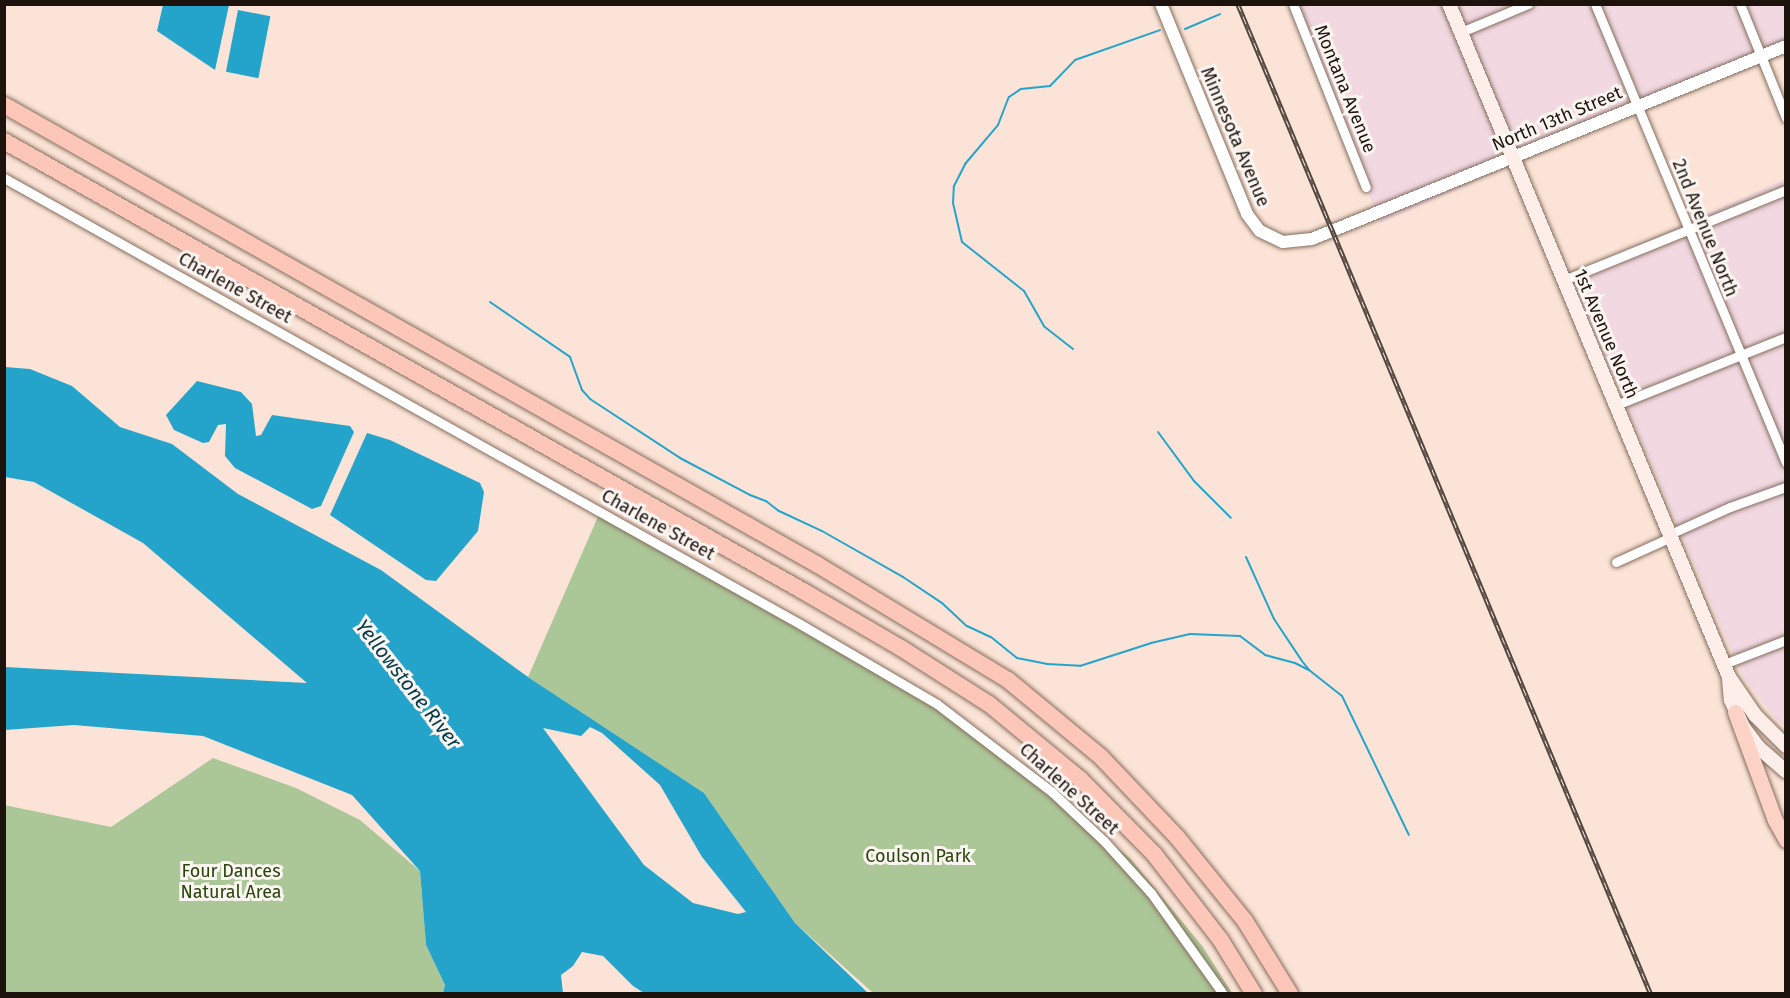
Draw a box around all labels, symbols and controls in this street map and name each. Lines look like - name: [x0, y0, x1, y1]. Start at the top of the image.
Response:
- street label: Montana Avenue: [1309, 22, 1381, 156]
- street label: Minnesota Avenue: [1196, 64, 1274, 210]
- street label: North 13th Street: [1489, 82, 1625, 156]
- street label: 2nd Avenue North: [1668, 156, 1742, 300]
- street label: Charlene Street: [175, 248, 295, 328]
- street label: 1st Avenue North: [1569, 266, 1643, 402]
- street label: Charlene Street: [598, 485, 718, 565]
- water label: Yellowstone River: [350, 615, 466, 753]
- street label: Charlene Street: [1015, 739, 1123, 839]
- park label: Coulson Park: [865, 845, 971, 867]
- park label: Four Dances Natural Area: [180, 861, 282, 904]

